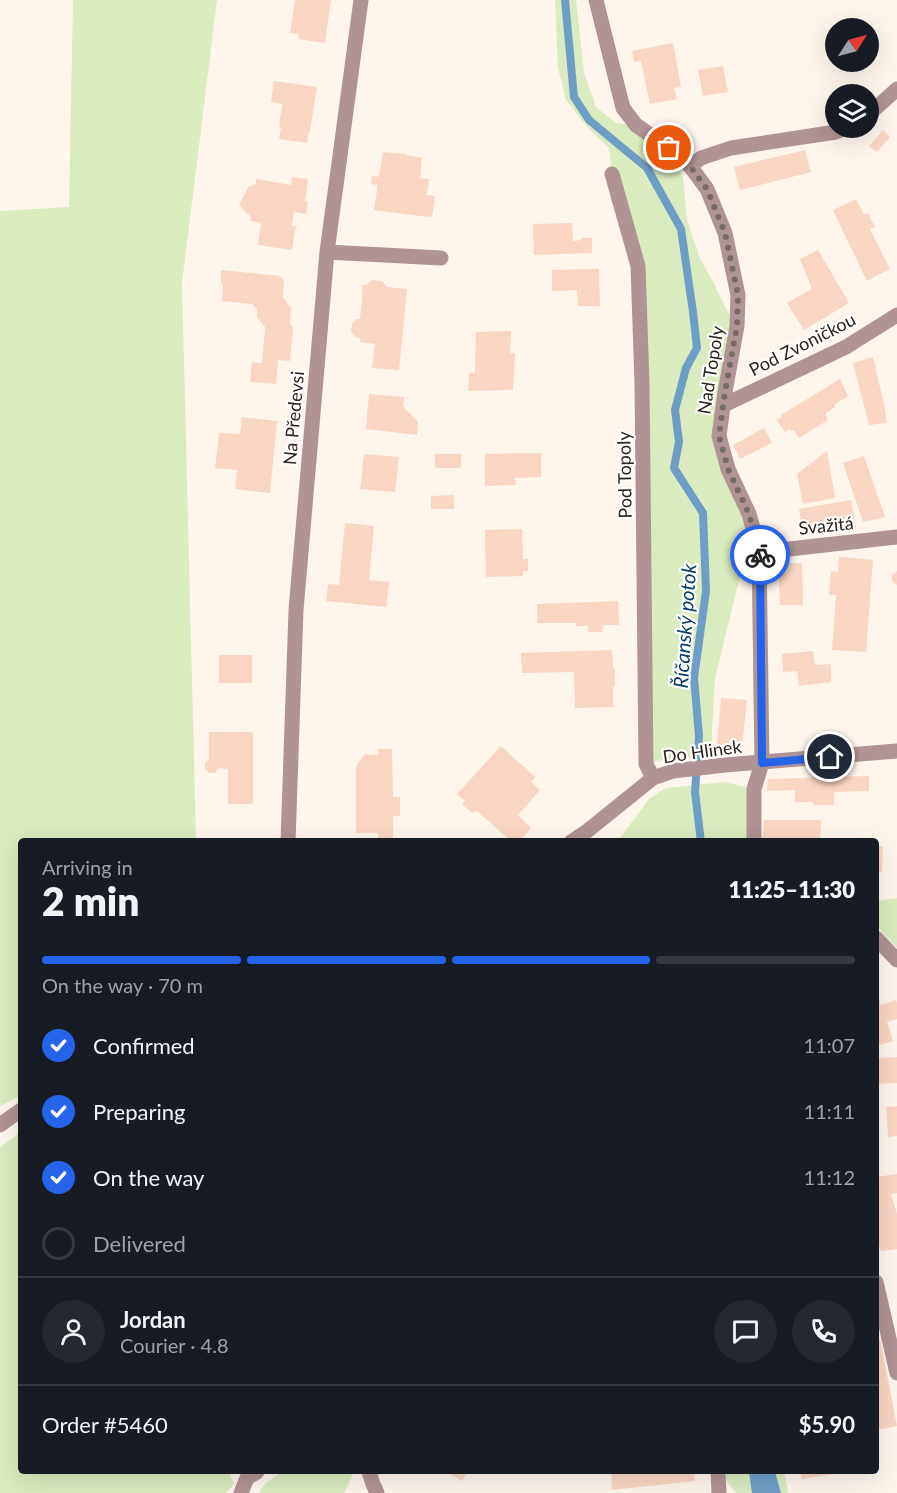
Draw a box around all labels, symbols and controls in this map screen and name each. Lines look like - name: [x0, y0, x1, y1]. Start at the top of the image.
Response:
- north arrow: [825, 18, 879, 72]
- map controls: [825, 18, 879, 138]
- button: layers: [825, 84, 879, 138]
- pin: [643, 122, 694, 173]
- icon: bag: [652, 131, 685, 164]
- street label: Pod Zvoničkou: [745, 308, 859, 380]
- street label: Nad Topoly: [692, 324, 728, 416]
- street label: Na Předevsi: [278, 370, 308, 466]
- street label: Pod Topoly: [612, 431, 636, 519]
- street label: Svažitá: [797, 511, 855, 539]
- courier: [730, 525, 790, 585]
- icon: bike: [744, 539, 777, 572]
- water label: Říčanský potok: [668, 562, 700, 689]
- pin: [804, 731, 855, 782]
- street label: Do Hlinek: [661, 734, 744, 767]
- icon: home: [813, 740, 846, 773]
- text: Arriving in: [42, 855, 133, 879]
- text: 11:25–11:30: [729, 876, 855, 903]
- text: 2 min: [42, 878, 139, 924]
- text: On the way · 70 m: [42, 973, 203, 997]
- icon: check: [42, 1029, 75, 1062]
- text: Confirmed: [93, 1032, 195, 1059]
- text: 11:07: [804, 1033, 855, 1057]
- icon: check: [42, 1095, 75, 1128]
- text: Preparing: [93, 1098, 185, 1125]
- text: 11:11: [804, 1099, 855, 1123]
- icon: check: [42, 1161, 75, 1194]
- text: On the way: [93, 1164, 204, 1191]
- text: 11:12: [804, 1165, 855, 1189]
- text: Delivered: [93, 1230, 186, 1257]
- button: person: [42, 1300, 105, 1363]
- button: chat: [714, 1300, 777, 1363]
- button: phone: [792, 1300, 855, 1363]
- text: Jordan: [120, 1306, 186, 1333]
- text: Courier · 4.8: [120, 1333, 229, 1357]
- text: Order #5460: [42, 1411, 168, 1438]
- text: $5.90: [799, 1411, 855, 1438]

